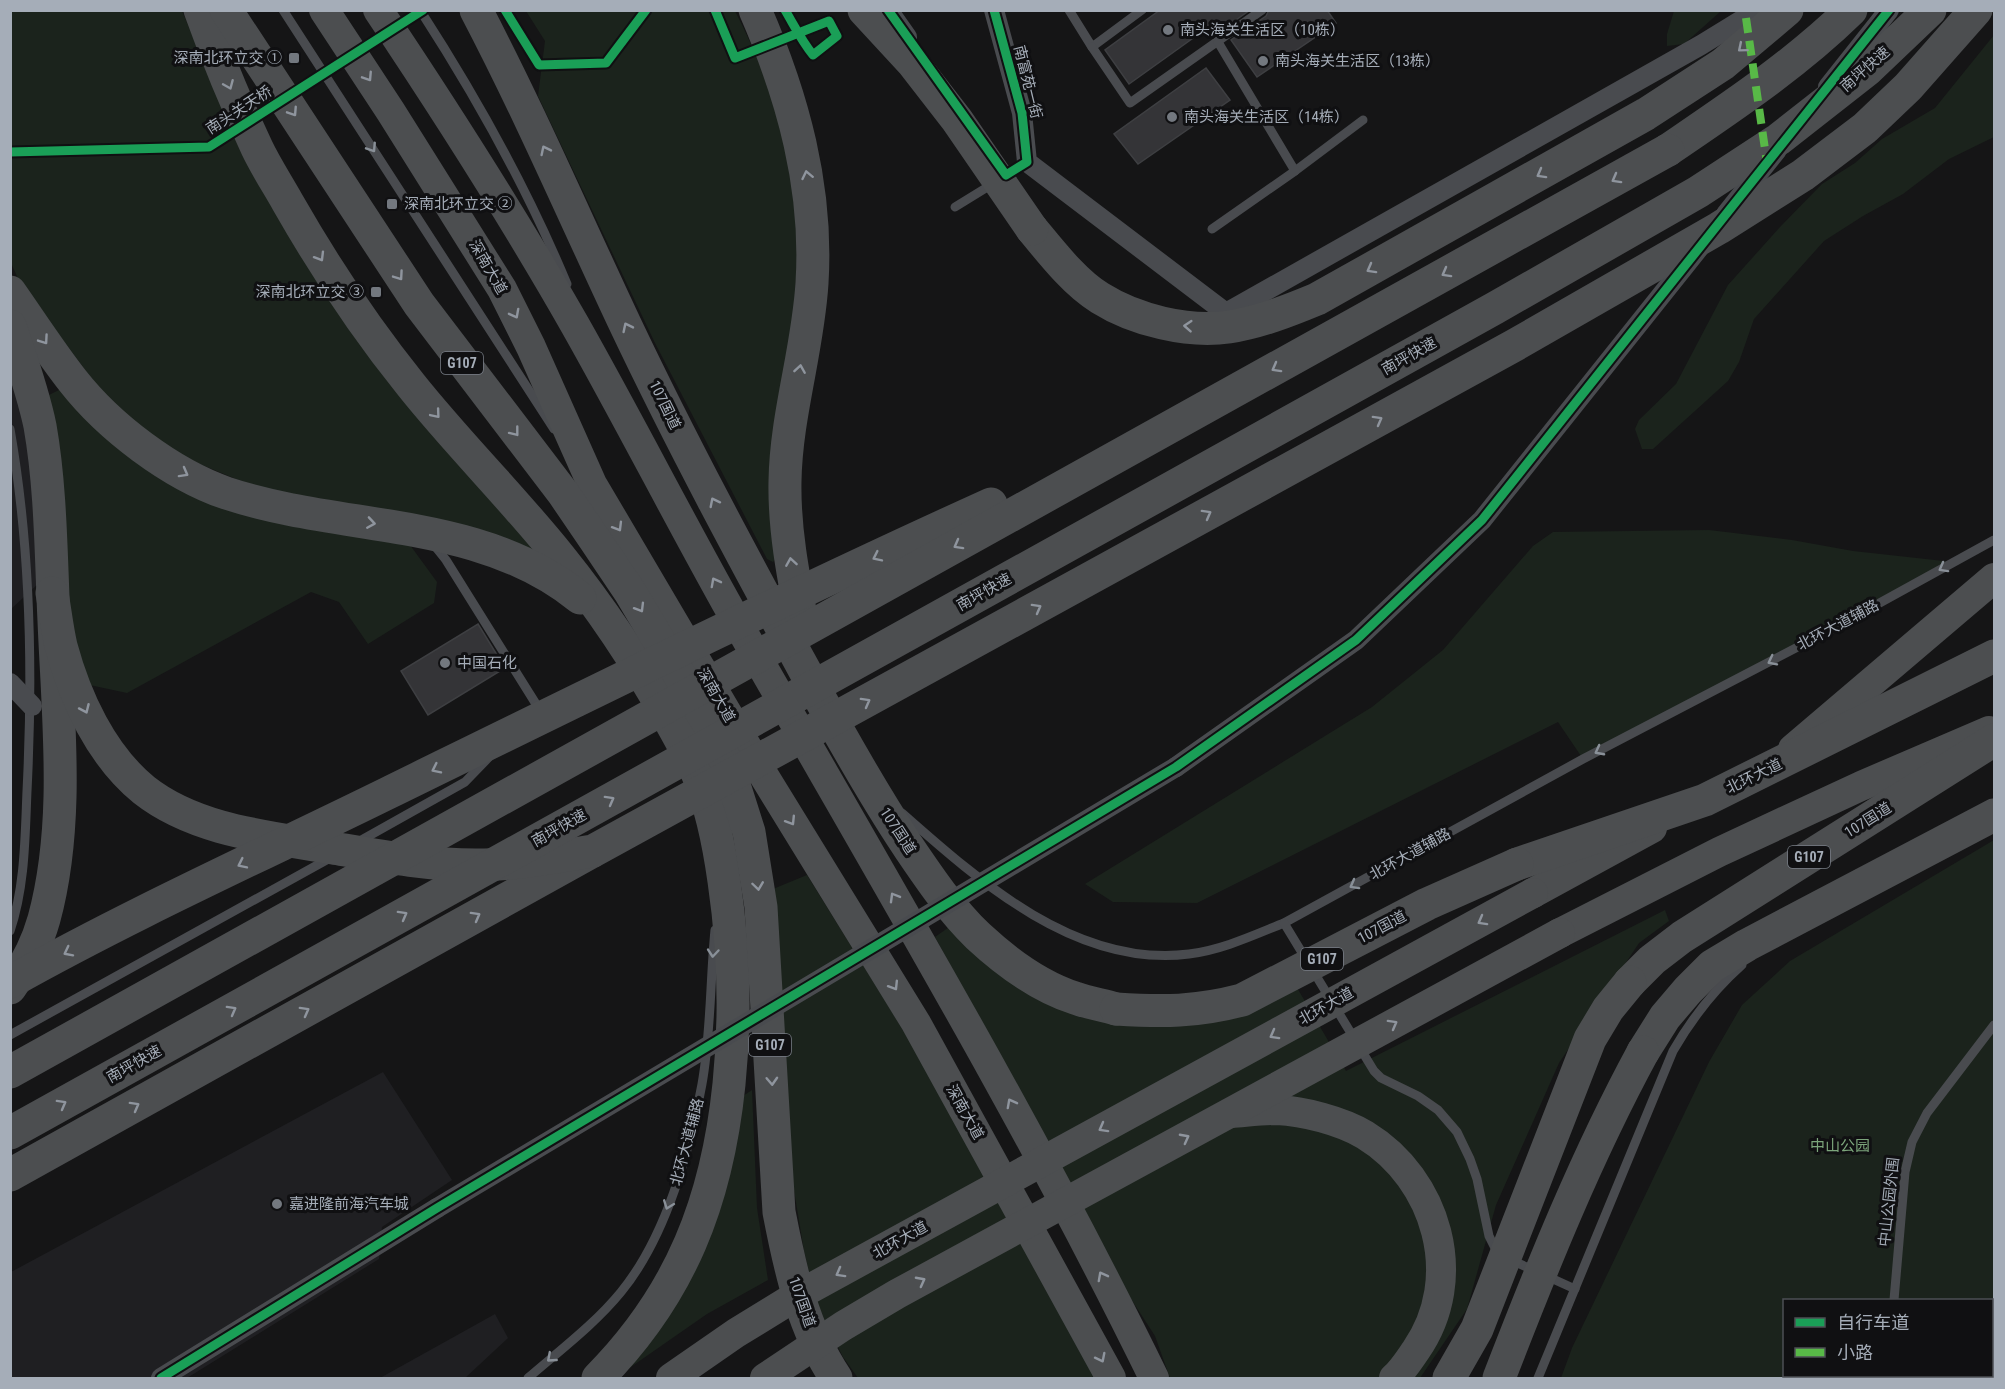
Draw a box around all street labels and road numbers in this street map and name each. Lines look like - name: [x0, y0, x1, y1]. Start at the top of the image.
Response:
- street label: 南富苑一街: [1010, 43, 1046, 121]
- street label: 南坪快速: [1836, 43, 1894, 95]
- street label: 南头关天桥: [203, 82, 275, 138]
- street label: 深南大道: [465, 237, 511, 297]
- street label: 南坪快速: [1378, 334, 1440, 378]
- road number: G107: [441, 352, 483, 374]
- street label: 107国道: [645, 378, 685, 432]
- street label: 南坪快速: [953, 570, 1015, 614]
- street label: 北环大道辅路: [1794, 596, 1882, 654]
- street label: 深南大道: [693, 665, 739, 725]
- street label: 北环大道: [1723, 755, 1785, 797]
- street label: 107国道: [1841, 799, 1895, 841]
- street label: 107国道: [876, 804, 920, 858]
- street label: 南坪快速: [528, 806, 590, 850]
- street label: 北环大道辅路: [1366, 824, 1454, 884]
- road number: G107: [1788, 846, 1830, 868]
- street label: 107国道: [1355, 907, 1409, 947]
- road number: G107: [1301, 948, 1343, 970]
- street label: 北环大道: [1295, 984, 1357, 1028]
- road number: G107: [749, 1034, 791, 1056]
- street label: 南坪快速: [103, 1042, 165, 1086]
- street label: 深南大道: [943, 1081, 987, 1143]
- street label: 北环大道辅路: [667, 1096, 707, 1188]
- street label: 中山公园外围: [1875, 1156, 1903, 1248]
- street label: 北环大道: [869, 1218, 931, 1262]
- street label: 107国道: [785, 1274, 819, 1330]

